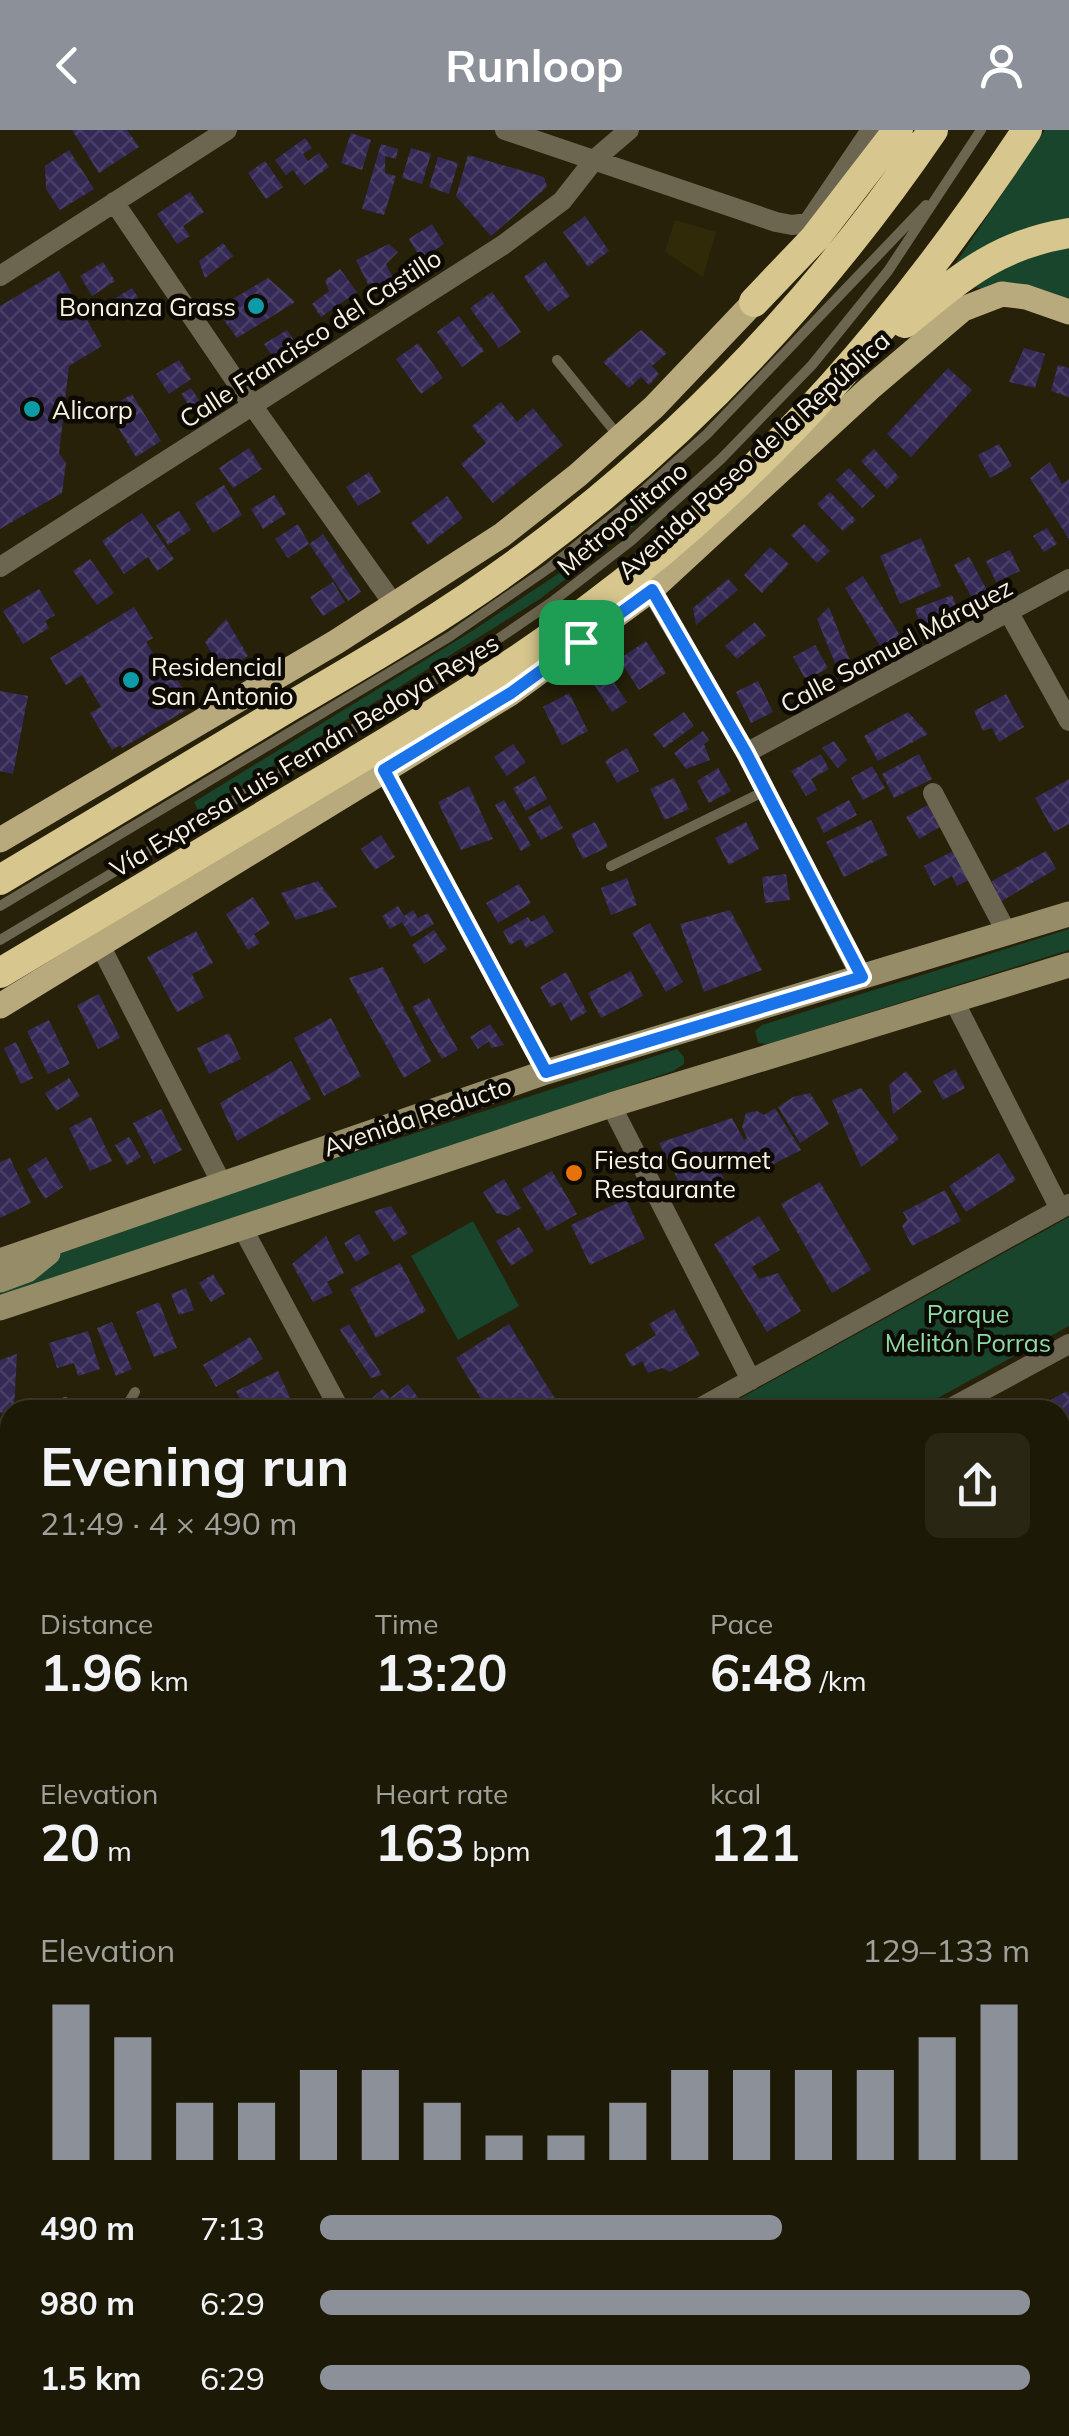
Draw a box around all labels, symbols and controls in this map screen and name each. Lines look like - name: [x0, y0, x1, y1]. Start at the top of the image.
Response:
- text: Runloop: [445, 37, 624, 93]
- icon: back: [40, 38, 95, 93]
- icon: person: [974, 38, 1029, 93]
- street label: Calle Francisco del Castillo: [173, 242, 447, 434]
- place label: Bonanza Grass: [59, 291, 236, 322]
- marker: Bonanza Grass: [245, 295, 267, 317]
- street label: Avenida Paseo de la República: [610, 324, 896, 586]
- place label: Alicorp: [52, 394, 133, 425]
- marker: Alicorp: [21, 398, 43, 420]
- street label: Metropolitano: [550, 454, 694, 582]
- street label: Calle Samuel Márquez: [775, 571, 1017, 719]
- pin: [539, 600, 624, 685]
- icon: arrive: [554, 615, 609, 670]
- street label: Vía Expresa Luis Fernán Bedoya Reyes: [104, 626, 504, 884]
- place label: Residencial San Antonio: [151, 651, 294, 711]
- marker: Residencial San Antonio: [120, 669, 142, 691]
- street label: Avenida Reducto: [319, 1069, 515, 1163]
- place label: Fiesta Gourmet Restaurante: [594, 1144, 771, 1204]
- marker: Fiesta Gourmet Restaurante: [563, 1162, 585, 1184]
- park label: Parque Melitón Porras: [885, 1298, 1051, 1358]
- text: Evening run: [40, 1431, 349, 1500]
- button: share: [925, 1433, 1030, 1538]
- text: 21:49 · 4 × 490 m: [40, 1503, 297, 1543]
- text: Distance: [40, 1606, 153, 1641]
- text: Time: [375, 1606, 438, 1641]
- text: Pace: [710, 1606, 773, 1641]
- text: 1.96: [40, 1641, 142, 1704]
- text: 13:20: [375, 1641, 507, 1704]
- text: 6:48: [710, 1641, 812, 1704]
- text: km: [142, 1663, 189, 1698]
- text: /km: [812, 1663, 867, 1698]
- text: Elevation: [40, 1776, 158, 1811]
- text: Heart rate: [375, 1776, 508, 1811]
- text: kcal: [710, 1776, 761, 1811]
- text: 20: [40, 1811, 100, 1874]
- text: 163: [375, 1811, 465, 1874]
- text: 121: [710, 1811, 800, 1874]
- text: m: [100, 1833, 132, 1868]
- text: bpm: [465, 1833, 531, 1868]
- text: Elevation: [40, 1930, 175, 1970]
- text: 129–133 m: [862, 1930, 1030, 1970]
- text: 490 m: [40, 2208, 135, 2248]
- text: 7:13: [200, 2208, 265, 2248]
- text: 980 m: [40, 2283, 135, 2323]
- text: 6:29: [200, 2283, 265, 2323]
- text: 1.5 km: [40, 2358, 142, 2398]
- text: 6:29: [200, 2358, 265, 2398]

